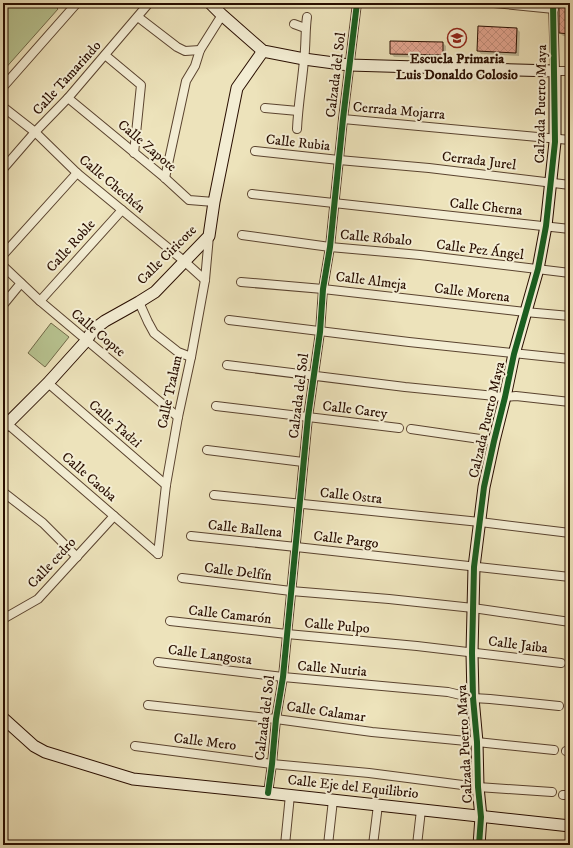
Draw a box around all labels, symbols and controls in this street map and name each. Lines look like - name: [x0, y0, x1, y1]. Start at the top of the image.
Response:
- school or university icon: Escuela Primaria Luis Donaldo Colosio: [446, 27, 468, 49]
- street label: Calzada del Sol: [322, 31, 350, 119]
- street label: Calle Tamarindo: [29, 37, 105, 119]
- street label: Calzada Puerto Maya: [531, 44, 551, 164]
- place label: Escuela Primaria Luis Donaldo Colosio: [396, 50, 518, 84]
- street label: Cerrada Mojarra: [352, 98, 446, 124]
- street label: Calle Zapote: [114, 116, 180, 176]
- street label: Calle Rubia: [265, 131, 331, 155]
- street label: Cerrada Jurel: [441, 148, 518, 175]
- street label: Calle Chechén: [75, 151, 149, 217]
- street label: Calle Cherna: [449, 194, 523, 220]
- street label: Calle Roble: [43, 216, 100, 276]
- street label: Calle Ciricote: [133, 221, 201, 289]
- street label: Calle Róbalo: [339, 226, 413, 250]
- street label: Calle Pez Ángel: [435, 236, 526, 264]
- street label: Calle Almeja: [335, 268, 407, 294]
- street label: Calle Morena: [433, 279, 511, 307]
- street label: Calle Copte: [67, 305, 129, 361]
- street label: Calzada del Sol: [285, 352, 313, 440]
- street label: Calle Tzalam: [153, 353, 187, 430]
- street label: Calzada Puerto Maya: [465, 360, 509, 480]
- street label: Calle Tadzi: [85, 396, 145, 452]
- street label: Calle Carey: [321, 397, 389, 423]
- street label: Calle Caoba: [58, 448, 120, 506]
- street label: Calle Ostra: [319, 484, 383, 508]
- street label: Calle Ballena: [207, 516, 283, 542]
- street label: Calle Pargo: [312, 527, 380, 553]
- street label: Calle cedro: [24, 534, 80, 592]
- street label: Calle Delfín: [203, 559, 274, 585]
- street label: Calle Camarón: [188, 602, 273, 628]
- street label: Calle Pulpo: [304, 614, 371, 638]
- street label: Calle Jaiba: [487, 632, 549, 658]
- street label: Calle Langosta: [167, 641, 253, 669]
- street label: Calle Nutria: [297, 657, 368, 681]
- street label: Calzada del Sol: [251, 674, 279, 762]
- street label: Calzada Puerto Maya: [453, 684, 477, 804]
- street label: Calle Calamar: [285, 698, 367, 727]
- street label: Calle Mero: [173, 729, 237, 755]
- street label: Calle Eje del Equilibrio: [287, 771, 420, 803]

